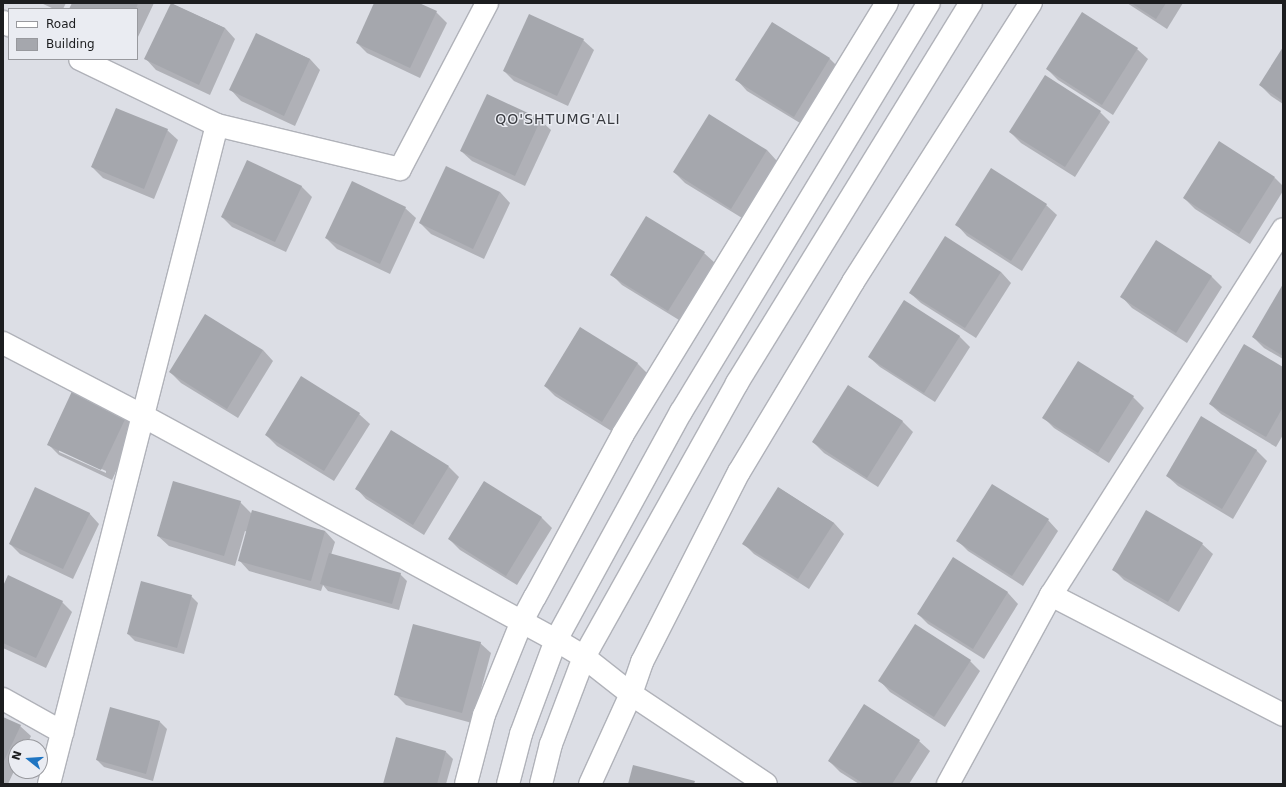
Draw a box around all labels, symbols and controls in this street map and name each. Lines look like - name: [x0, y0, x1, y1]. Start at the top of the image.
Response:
- legend: [8, 8, 138, 60]
- text: Road: [46, 17, 76, 31]
- text: Building: [46, 37, 95, 51]
- district label: QO'SHTUMG'ALI: [495, 111, 621, 127]
- north arrow: [8, 739, 48, 779]
- text: N: [9, 749, 25, 762]

